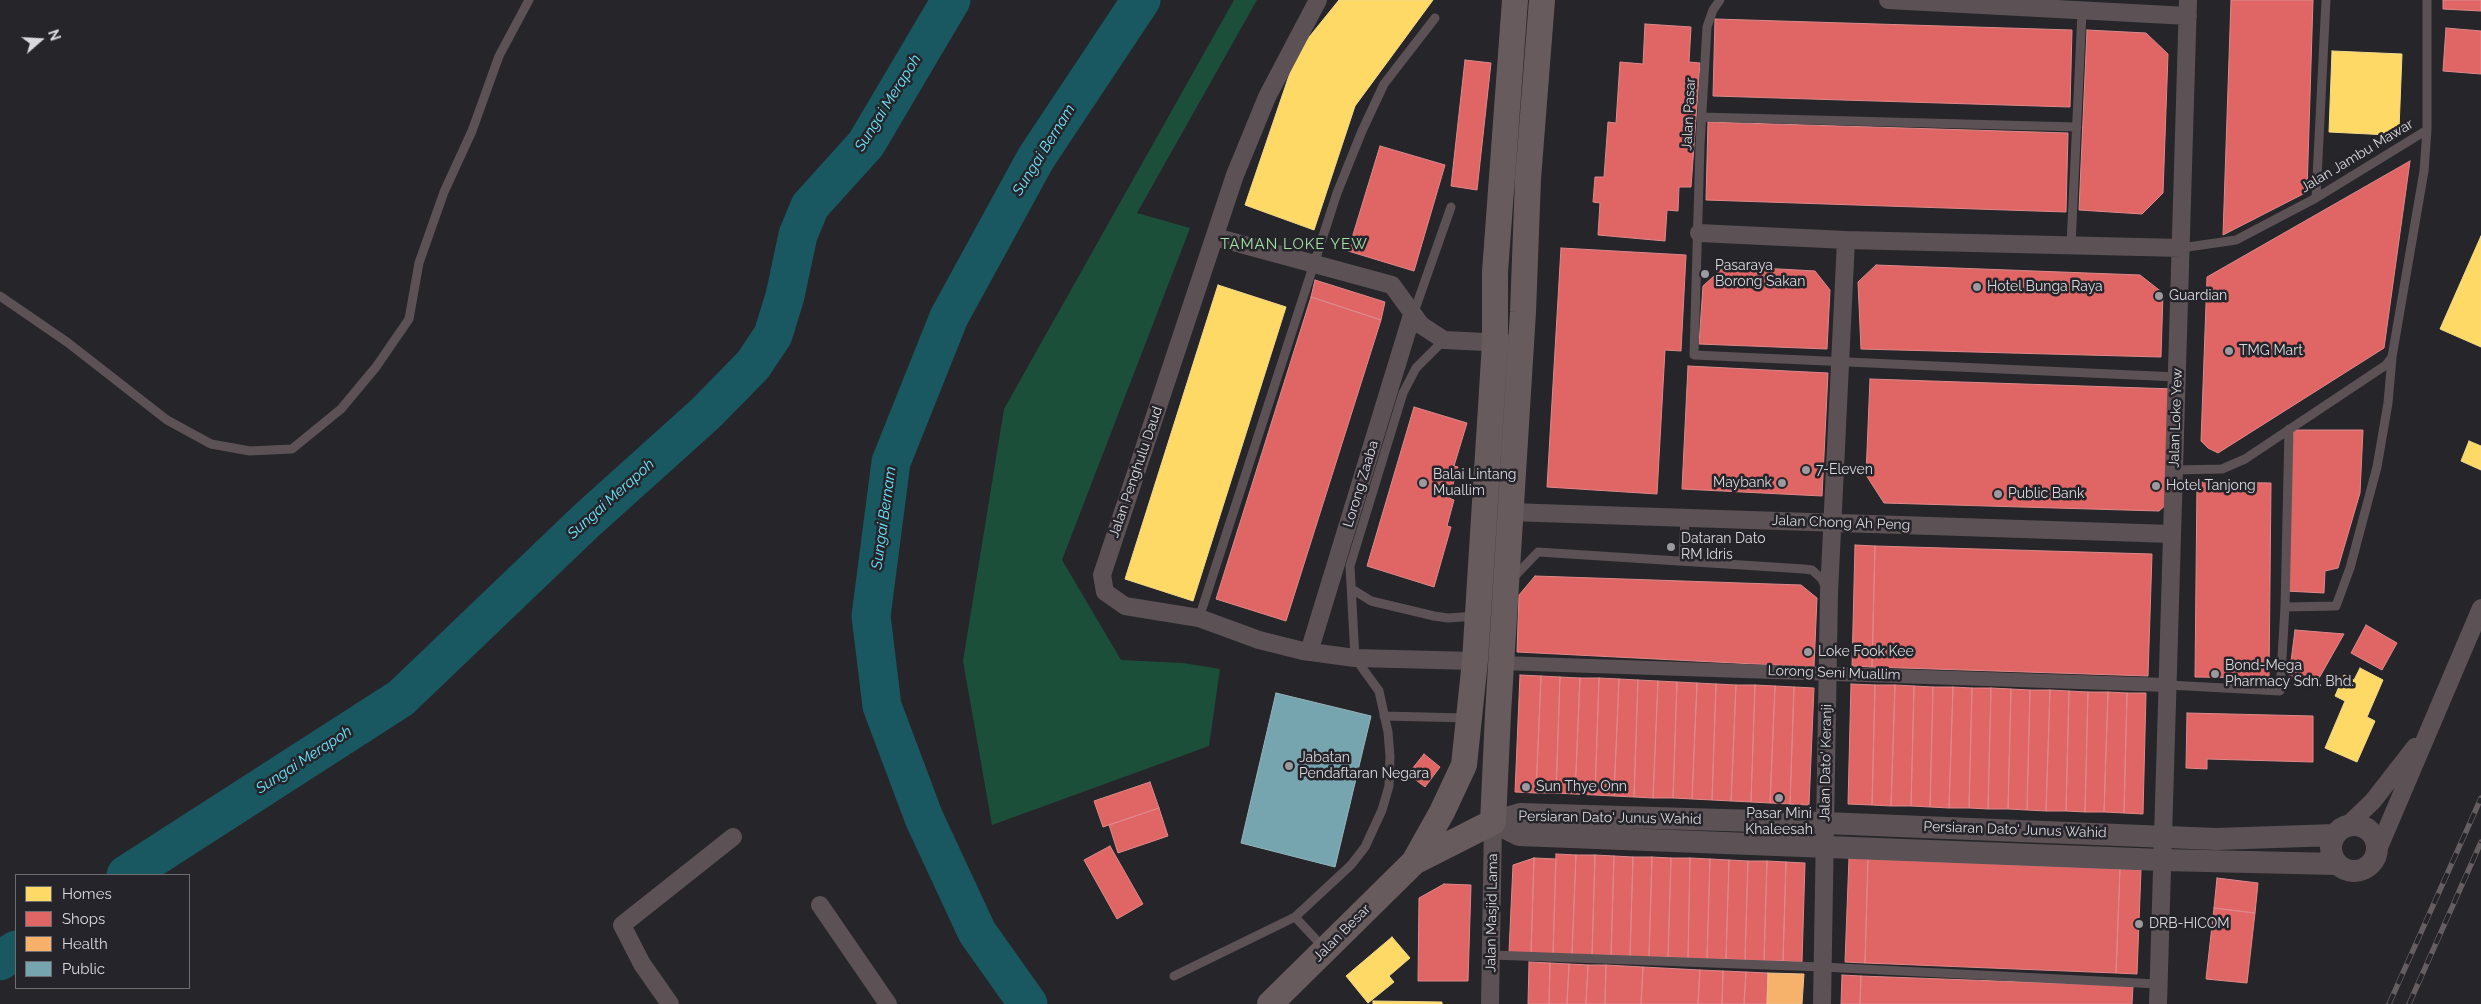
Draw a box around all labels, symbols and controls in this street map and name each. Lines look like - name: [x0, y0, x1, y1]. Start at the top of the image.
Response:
- north arrow: [15, 15, 65, 65]
- text: N: [45, 27, 63, 43]
- water label: Sungai Merapoh: [851, 51, 925, 155]
- street label: Jalan Pasar: [1679, 77, 1699, 151]
- water label: Sungai Bernam: [1009, 101, 1079, 199]
- street label: Jalan Jambu Mawar: [2298, 116, 2416, 196]
- district label: TAMAN LOKE YEW: [1218, 235, 1370, 253]
- place label: Pasaraya Borong Sakan: [1715, 258, 1805, 290]
- marker: Pasaraya Borong Sakan: [1699, 268, 1711, 280]
- place label: Hotel Bunga Raya: [1987, 279, 2103, 295]
- marker: Hotel Bunga Raya: [1971, 281, 1983, 293]
- place label: Guardian: [2169, 288, 2227, 304]
- marker: Guardian: [2153, 290, 2165, 302]
- place label: TMG Mart: [2239, 343, 2303, 359]
- marker: TMG Mart: [2223, 345, 2235, 357]
- street label: Jalan Loke Yew: [2166, 368, 2186, 468]
- street label: Jalan Penghulu Daud: [1106, 404, 1166, 540]
- street label: Lorong Zaaba: [1340, 438, 1382, 530]
- water label: Sungai Merapoh: [564, 455, 658, 543]
- place label: 7-Eleven: [1816, 462, 1873, 478]
- marker: 7-Eleven: [1800, 464, 1812, 476]
- water label: Sungai Bernam: [868, 465, 900, 571]
- place label: Balai Lintang Muallim: [1433, 467, 1516, 500]
- place label: Maybank: [1713, 475, 1772, 491]
- marker: Balai Lintang Muallim: [1417, 477, 1429, 489]
- marker: Maybank: [1776, 477, 1788, 489]
- place label: Hotel Tanjong: [2166, 478, 2256, 494]
- marker: Hotel Tanjong: [2150, 480, 2162, 492]
- place label: Public Bank: [2008, 486, 2084, 502]
- marker: Public Bank: [1992, 488, 2004, 500]
- street label: Jalan Chong Ah Peng: [1771, 512, 1911, 534]
- place label: Dataran Dato RM Idris: [1681, 531, 1766, 564]
- marker: Dataran Dato RM Idris: [1665, 541, 1677, 553]
- place label: Loke Fook Kee: [1818, 644, 1914, 660]
- marker: Loke Fook Kee: [1802, 646, 1814, 658]
- place label: Bond-Mega Pharmacy Sdn. Bhd.: [2225, 658, 2354, 690]
- street label: Lorong Seni Muallim: [1767, 662, 1901, 684]
- marker: Bond-Mega Pharmacy Sdn. Bhd.: [2209, 668, 2221, 680]
- street label: Jalan Dato' Keranji: [1817, 704, 1835, 822]
- water label: Sungai Merapoh: [253, 722, 355, 798]
- place label: Jabatan Pendaftaran Negara: [1299, 750, 1429, 782]
- marker: Jabatan Pendaftaran Negara: [1283, 760, 1295, 772]
- place label: Sun Thye Onn: [1536, 779, 1627, 795]
- marker: Sun Thye Onn: [1520, 781, 1532, 793]
- marker: Pasar Mini Khaleesah: [1773, 792, 1785, 804]
- place label: Pasar Mini Khaleesah: [1745, 806, 1813, 839]
- street label: Persiaran Dato' Junus Wahid: [1518, 808, 1702, 828]
- street label: Persiaran Dato' Junus Wahid: [1923, 818, 2107, 842]
- street label: Jalan Masjid Lama: [1483, 853, 1501, 973]
- legend: [15, 874, 190, 989]
- text: Homes: [62, 885, 112, 903]
- street label: Jalan Besar: [1310, 901, 1374, 965]
- text: Shops: [62, 910, 105, 928]
- place label: DRB-HICOM: [2149, 916, 2229, 932]
- marker: DRB-HICOM: [2133, 918, 2145, 930]
- text: Health: [62, 935, 108, 953]
- text: Public: [62, 960, 105, 978]

